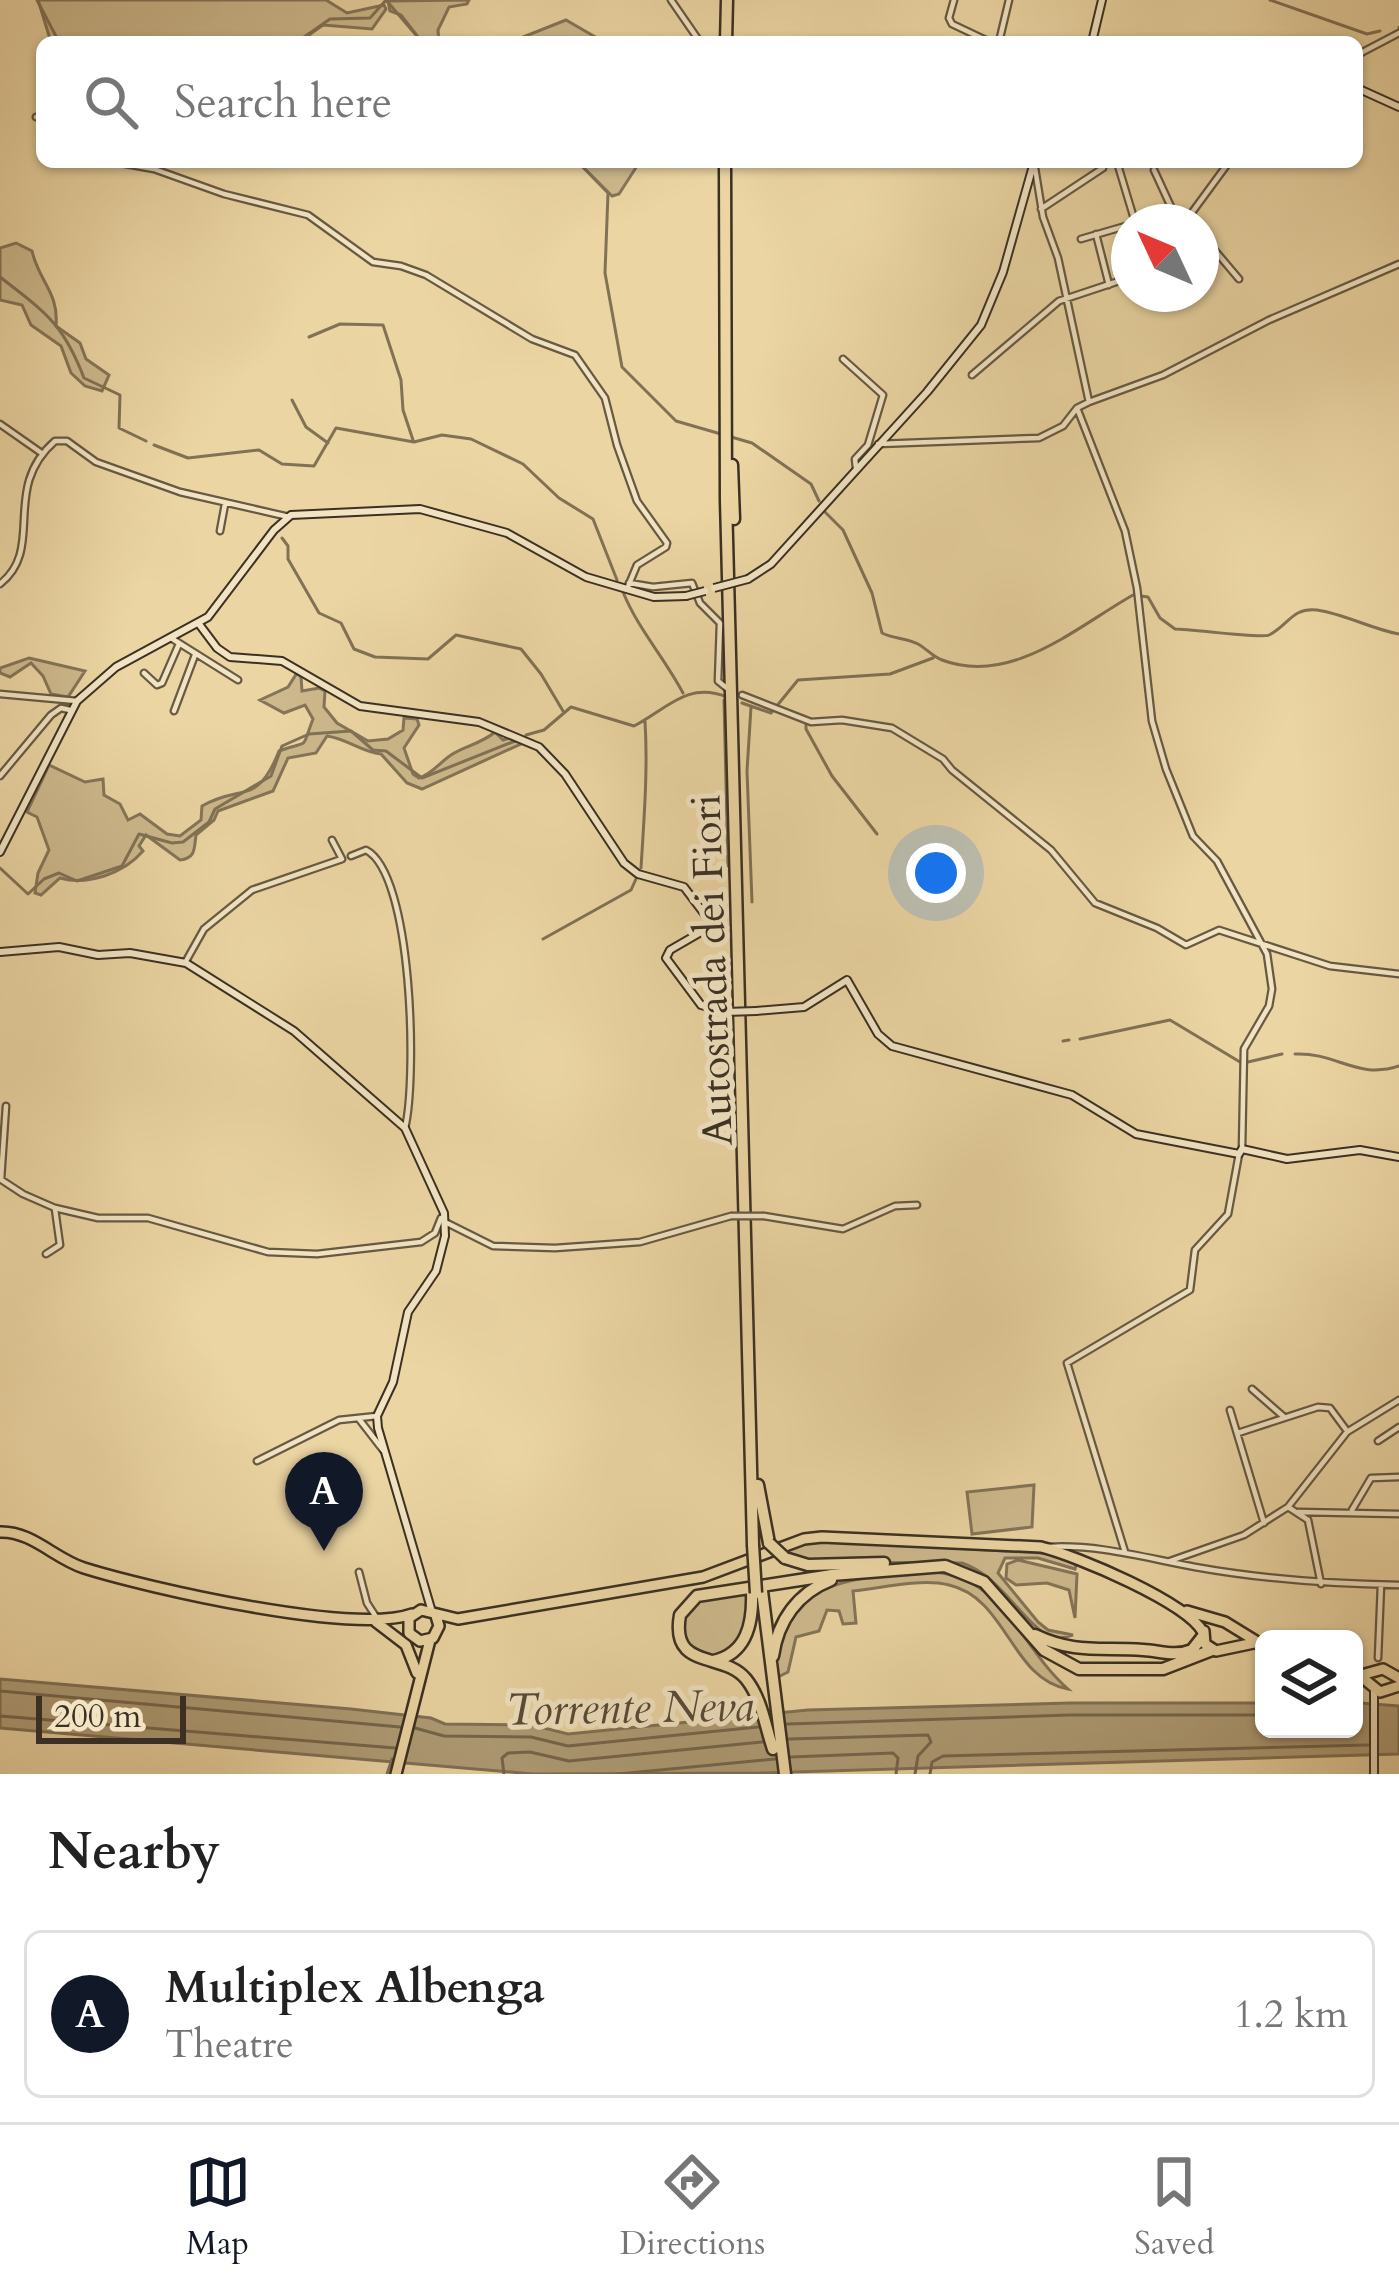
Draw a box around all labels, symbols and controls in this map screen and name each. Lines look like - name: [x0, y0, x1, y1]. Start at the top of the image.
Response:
- search box: [36, 36, 1363, 168]
- icon: search: [78, 69, 144, 135]
- text: Search here: [174, 72, 392, 133]
- north arrow: [1111, 204, 1219, 312]
- street label: Autostrada dei Fiori: [677, 793, 747, 1147]
- your location: [906, 843, 966, 903]
- pin: A: [285, 1452, 363, 1551]
- map controls: [1255, 1630, 1363, 1738]
- button: layers: [1255, 1630, 1363, 1738]
- water label: Torrente Neva: [505, 1675, 755, 1741]
- scale bar: [36, 1690, 186, 1743]
- text: 200 m: [54, 1694, 141, 1739]
- text: Nearby: [48, 1817, 220, 1887]
- text: Multiplex Albenga: [165, 1957, 545, 2018]
- text: A: [75, 1988, 105, 2041]
- text: 1.2 km: [1234, 1988, 1348, 2041]
- text: Theatre: [165, 2018, 294, 2071]
- tab: Map: [185, 2149, 251, 2266]
- tab: Directions: [620, 2149, 765, 2266]
- tab: Saved: [1134, 2149, 1214, 2266]

